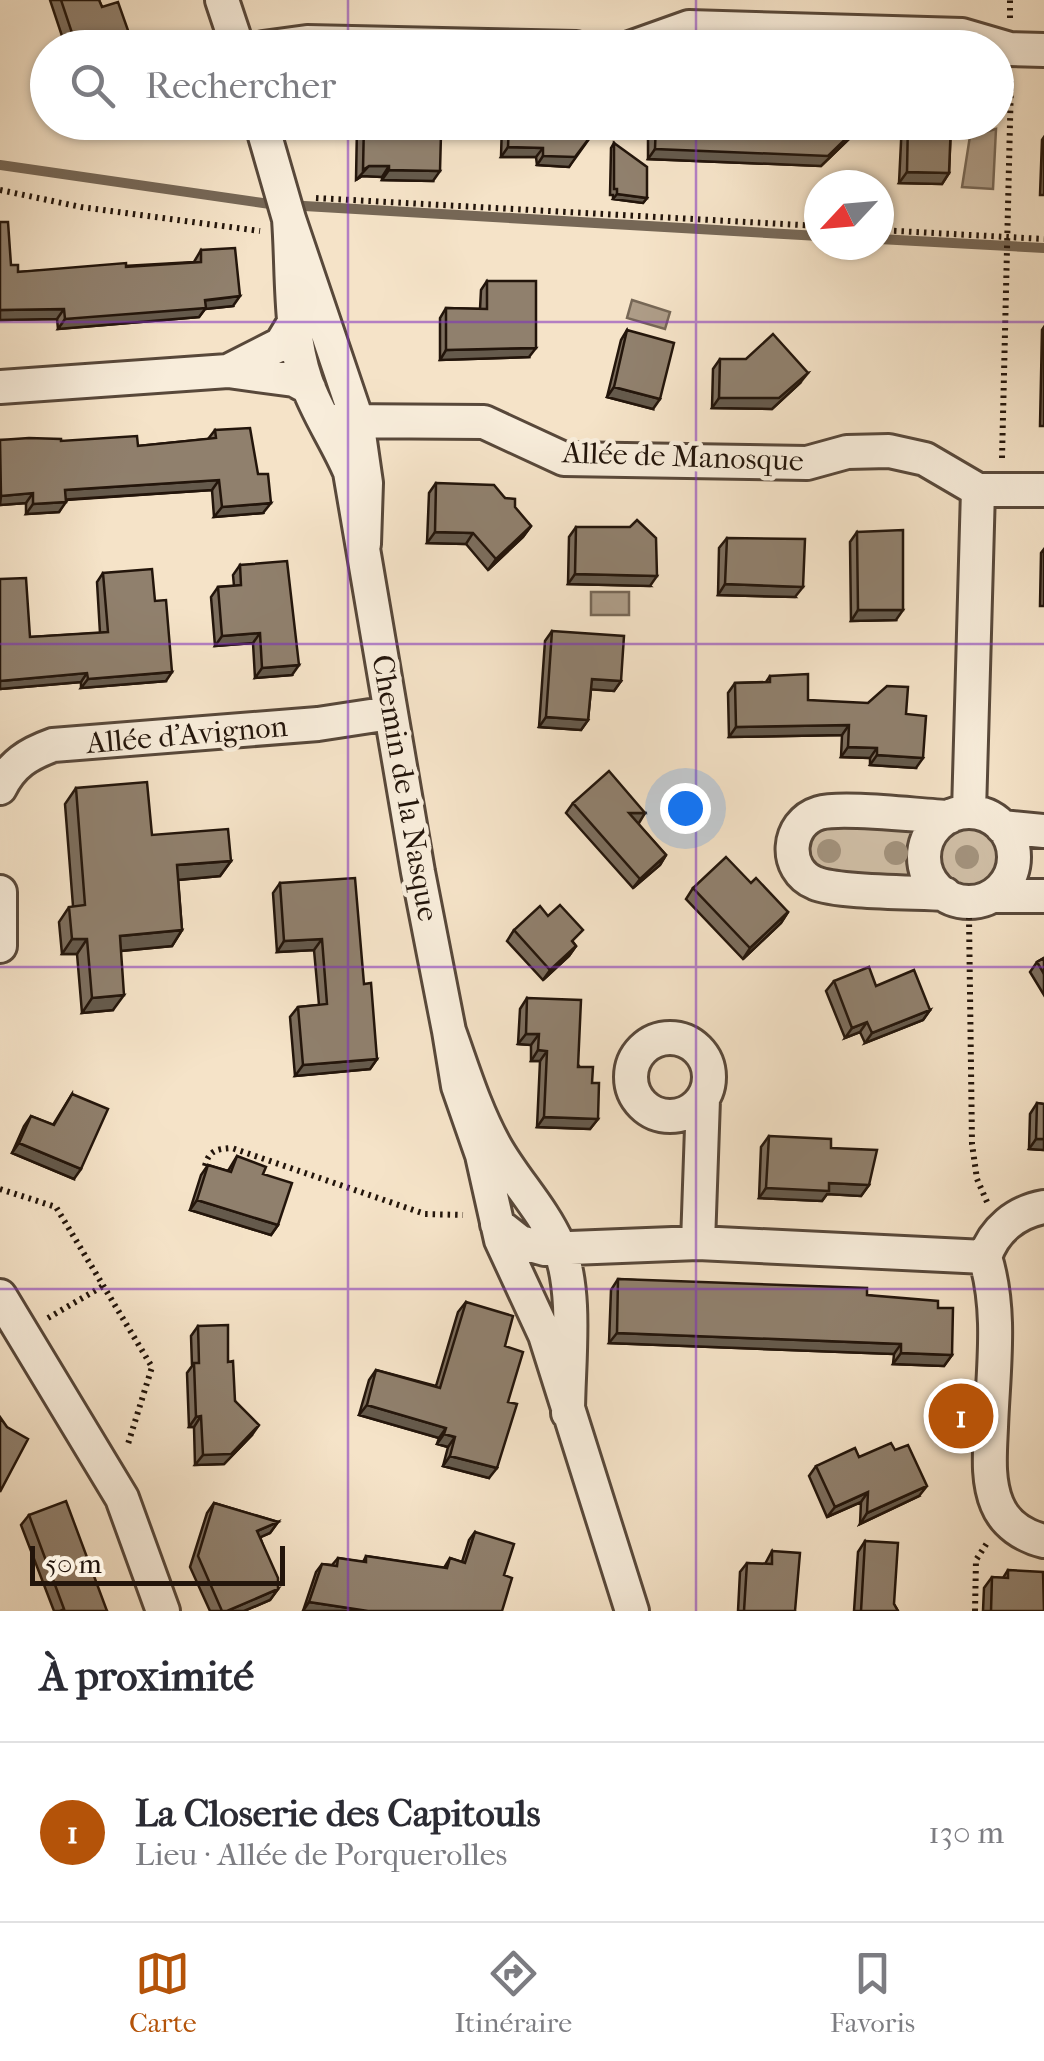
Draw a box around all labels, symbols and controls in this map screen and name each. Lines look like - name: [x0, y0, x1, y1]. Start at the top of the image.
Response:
- search box: [30, 30, 1014, 140]
- icon: search: [65, 58, 120, 113]
- text: Rechercher: [145, 63, 336, 108]
- north arrow: [804, 170, 894, 260]
- street label: Allée de Manosque: [561, 435, 805, 479]
- street label: Chemin de la Nasque: [364, 652, 446, 924]
- street label: Allée d'Avignon: [84, 709, 290, 761]
- your location: [660, 783, 711, 834]
- pin: 1: [928, 1378, 994, 1454]
- scale bar: [30, 1541, 285, 1586]
- text: 50 m: [45, 1547, 102, 1580]
- text: À proximité: [40, 1652, 254, 1701]
- text: La Closerie des Capitouls: [135, 1791, 541, 1836]
- text: 1: [67, 1814, 78, 1851]
- text: 130 m: [928, 1814, 1004, 1851]
- text: Lieu · Allée de Porquerolles: [135, 1836, 507, 1873]
- tab: Carte: [129, 1946, 197, 2039]
- tab: Itinéraire: [454, 1946, 572, 2039]
- tab: Favoris: [830, 1946, 915, 2039]

